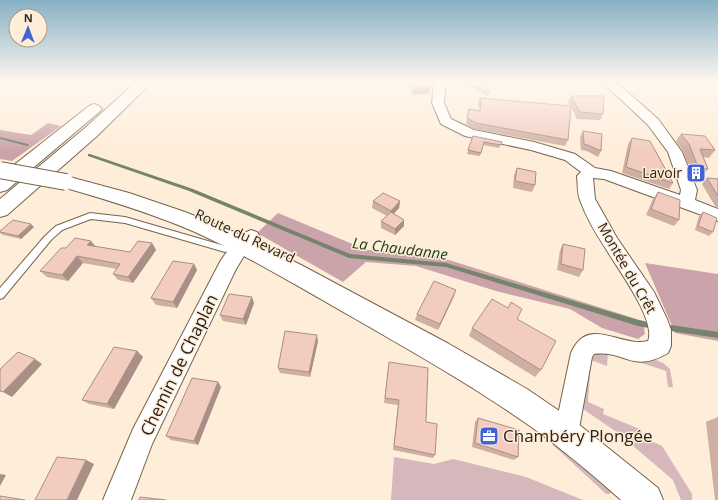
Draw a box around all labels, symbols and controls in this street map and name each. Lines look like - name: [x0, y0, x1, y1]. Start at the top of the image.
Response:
- north arrow: [8, 8, 48, 48]
- text: N: [24, 10, 33, 25]
- building icon: Lavoir: [685, 162, 707, 184]
- place label: Lavoir: [642, 163, 682, 182]
- street label: Route du Revard: [192, 204, 298, 267]
- street label: Montée du Crêt: [594, 219, 661, 317]
- water label: La Chaudanne: [351, 232, 450, 264]
- street label: Chemin de Chaplan: [134, 290, 223, 440]
- place label: Chambéry Plongée: [503, 424, 653, 447]
- office icon: Chambéry Plongée: [478, 425, 500, 447]

